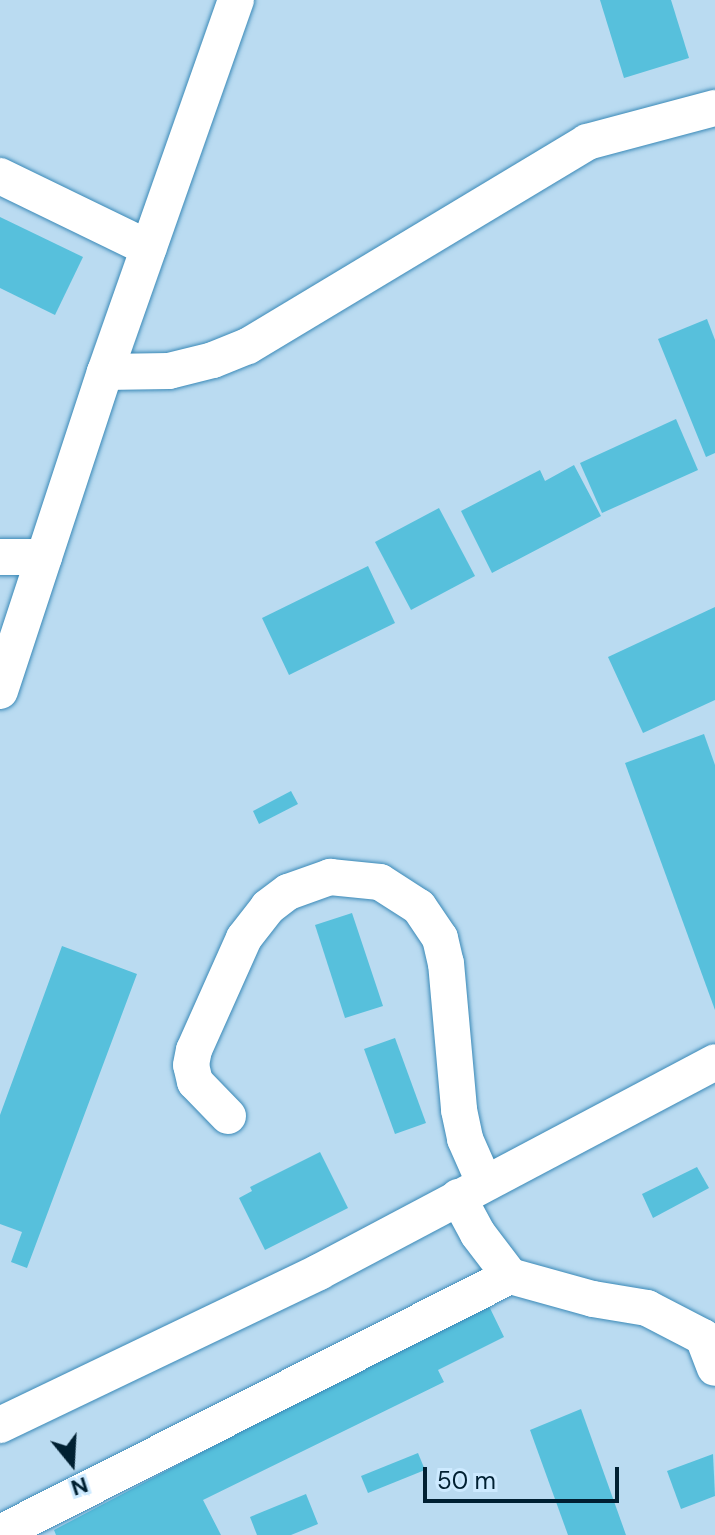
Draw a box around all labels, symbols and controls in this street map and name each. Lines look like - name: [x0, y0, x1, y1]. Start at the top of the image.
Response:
- north arrow: [32, 1423, 112, 1503]
- scale bar: [427, 1451, 623, 1501]
- text: 50 m: [437, 1465, 496, 1496]
- text: N: [67, 1470, 92, 1503]

